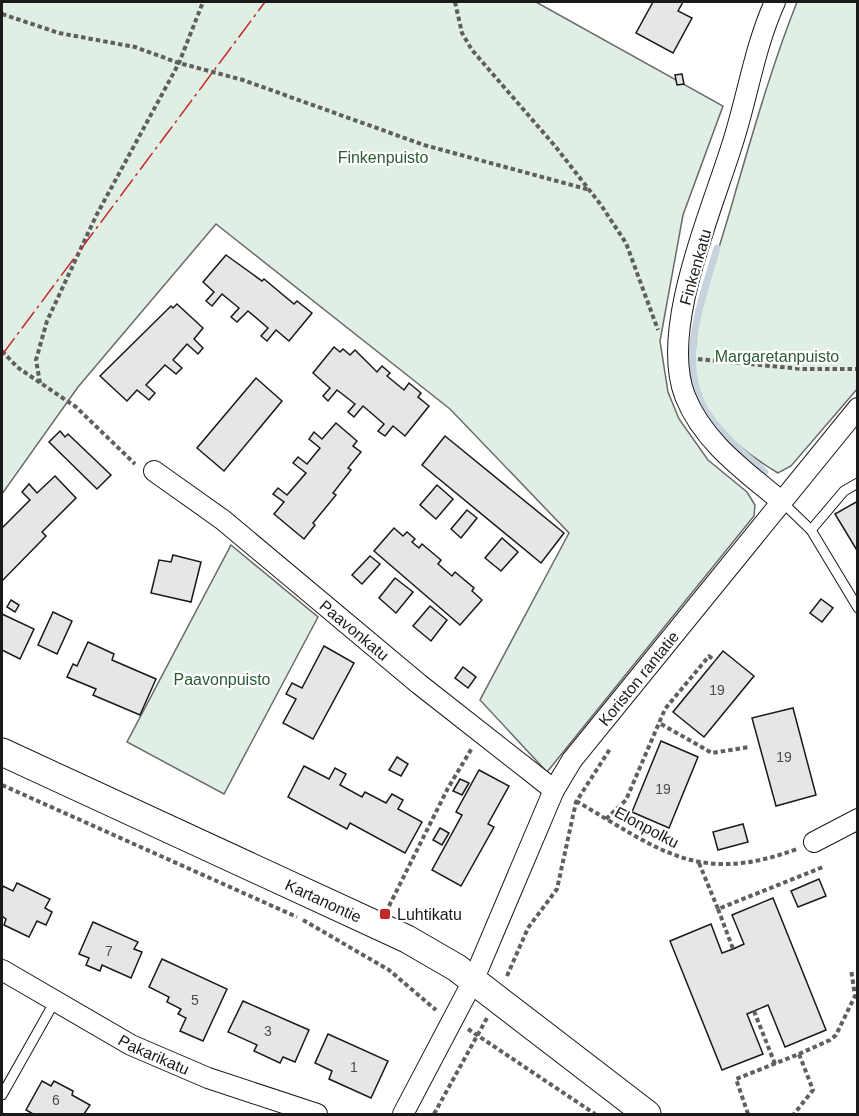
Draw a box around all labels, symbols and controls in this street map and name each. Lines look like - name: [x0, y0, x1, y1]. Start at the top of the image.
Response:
- park label: Finkenpuisto: [338, 149, 428, 166]
- street label: Finkenkatu: [677, 227, 714, 307]
- park label: Margaretanpuisto: [715, 348, 839, 365]
- street label: Paavonkatu: [316, 597, 392, 664]
- street label: Koriston rantatie: [595, 628, 682, 729]
- park label: Paavonpuisto: [174, 671, 271, 688]
- house number: 19: [709, 682, 725, 698]
- house number: 19: [776, 749, 792, 765]
- house number: 19: [655, 781, 671, 797]
- street label: Elonpolku: [612, 803, 682, 851]
- street label: Kartanontie: [282, 876, 364, 926]
- place label: Luhtikatu: [397, 906, 462, 923]
- marker: Luhtikatu: [378, 907, 392, 921]
- house number: 7: [105, 943, 113, 959]
- house number: 5: [191, 992, 199, 1008]
- house number: 3: [264, 1023, 272, 1039]
- street label: Pakarikatu: [115, 1032, 192, 1078]
- house number: 1: [350, 1059, 358, 1075]
- house number: 6: [52, 1092, 60, 1108]

